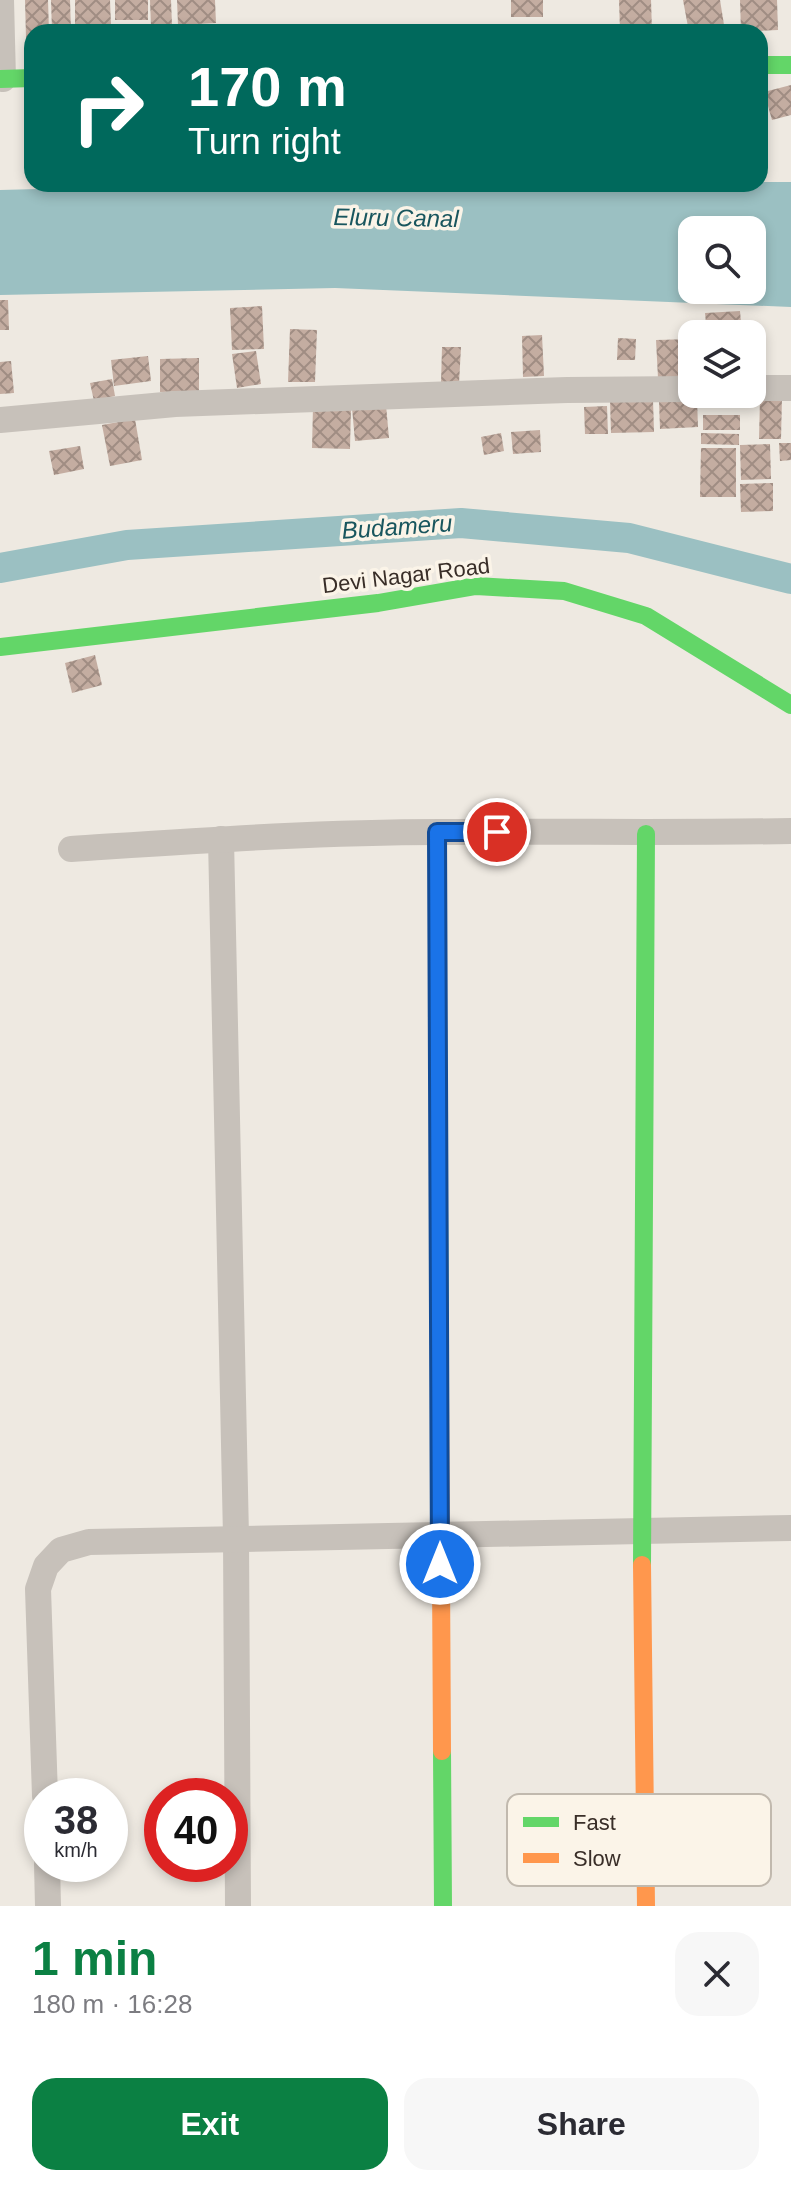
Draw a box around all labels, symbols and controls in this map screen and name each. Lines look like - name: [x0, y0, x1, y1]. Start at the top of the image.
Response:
- text: 170 m: [188, 55, 347, 118]
- icon: right: [56, 56, 160, 160]
- text: Turn right: [188, 121, 341, 162]
- water label: Eluru Canal: [333, 203, 460, 232]
- map controls: [678, 216, 766, 408]
- button: search: [678, 216, 766, 304]
- button: layers: [678, 320, 766, 408]
- water label: Budameru: [341, 509, 453, 544]
- street label: Devi Nagar Road: [321, 553, 491, 598]
- pin: [463, 798, 531, 866]
- icon: arrive: [475, 810, 519, 854]
- position arrow: [398, 1522, 482, 1606]
- speed limit sign: 40: [144, 1778, 248, 1882]
- legend: [507, 1794, 771, 1886]
- text: 38: [54, 1798, 98, 1842]
- text: Fast: [573, 1810, 616, 1835]
- text: km/h: [54, 1839, 98, 1861]
- text: Slow: [573, 1846, 621, 1871]
- text: 1 min: [32, 1932, 157, 1985]
- button: close: [675, 1932, 759, 2016]
- text: 180 m · 16:28: [32, 1989, 192, 2019]
- button: Exit: [32, 2078, 388, 2170]
- button: Share: [404, 2078, 759, 2170]

